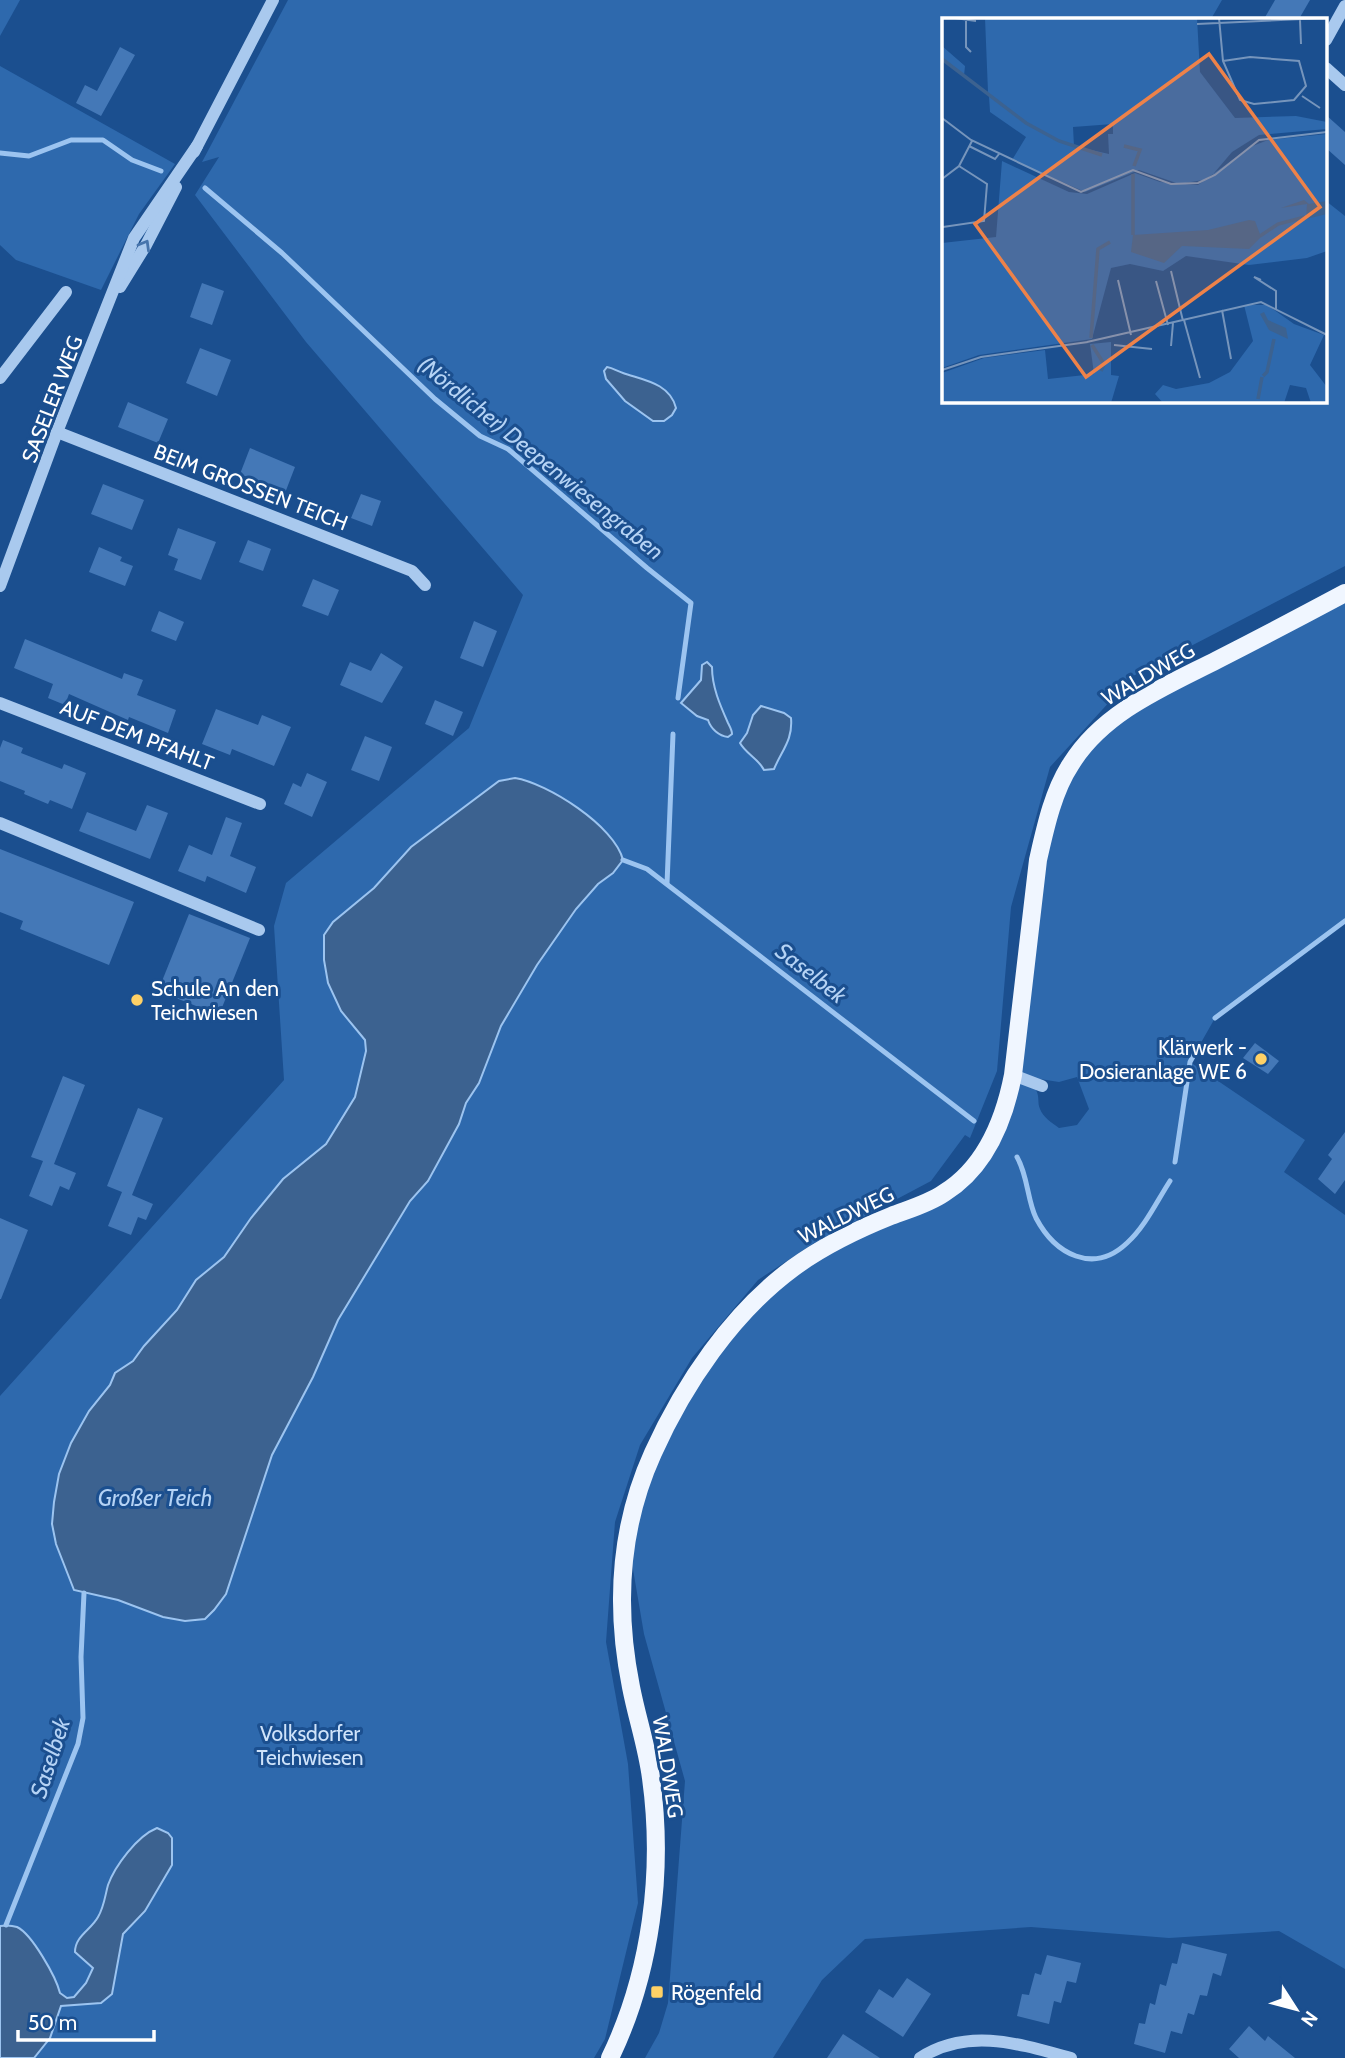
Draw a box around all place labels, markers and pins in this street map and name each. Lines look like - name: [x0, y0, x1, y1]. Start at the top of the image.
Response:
- place label: Schule An den Teichwiesen: [151, 976, 279, 1025]
- marker: Schule An den Teichwiesen: [129, 992, 145, 1008]
- place label: Klärwerk - Dosieranlage WE 6: [1079, 1035, 1247, 1084]
- marker: Klärwerk - Dosieranlage WE 6: [1253, 1051, 1269, 1067]
- place label: Rögenfeld: [671, 1980, 762, 2005]
- marker: Rögenfeld: [649, 1984, 665, 2000]

